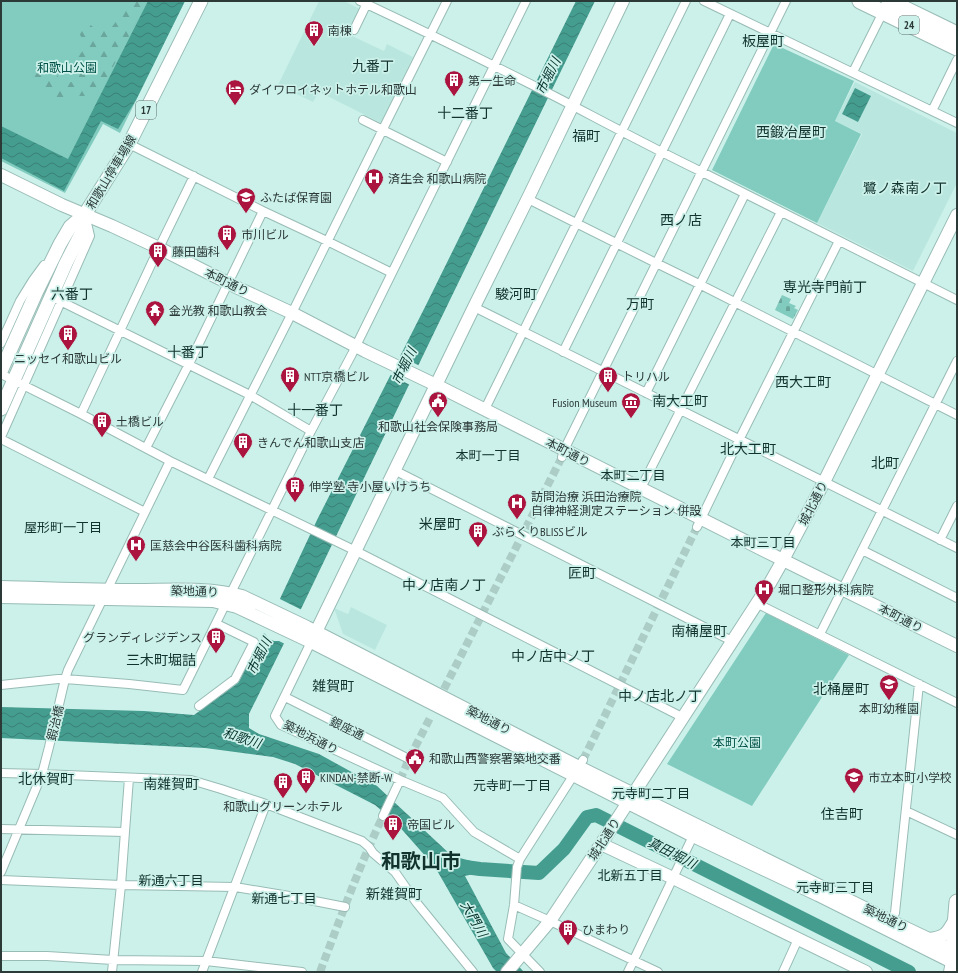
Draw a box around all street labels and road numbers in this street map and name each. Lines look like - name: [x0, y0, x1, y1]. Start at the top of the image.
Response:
- road number: 24: [899, 16, 919, 34]
- road number: 17: [136, 101, 156, 119]
- street label: 和歌山停車場線: [83, 132, 139, 212]
- street label: 本町通り: [202, 265, 252, 299]
- street label: 本町通り: [543, 434, 593, 470]
- street label: 城北通り: [795, 478, 831, 528]
- street label: 築地通り: [171, 583, 219, 599]
- street label: 本町通り: [876, 600, 926, 636]
- street label: 築地通り: [464, 702, 514, 738]
- street label: 鍜治橋: [44, 704, 66, 742]
- street label: 銀座通: [328, 713, 366, 743]
- street label: 築地浜通り: [281, 717, 341, 757]
- street label: 城北通り: [585, 815, 623, 863]
- street label: 築地通り: [861, 901, 911, 935]

